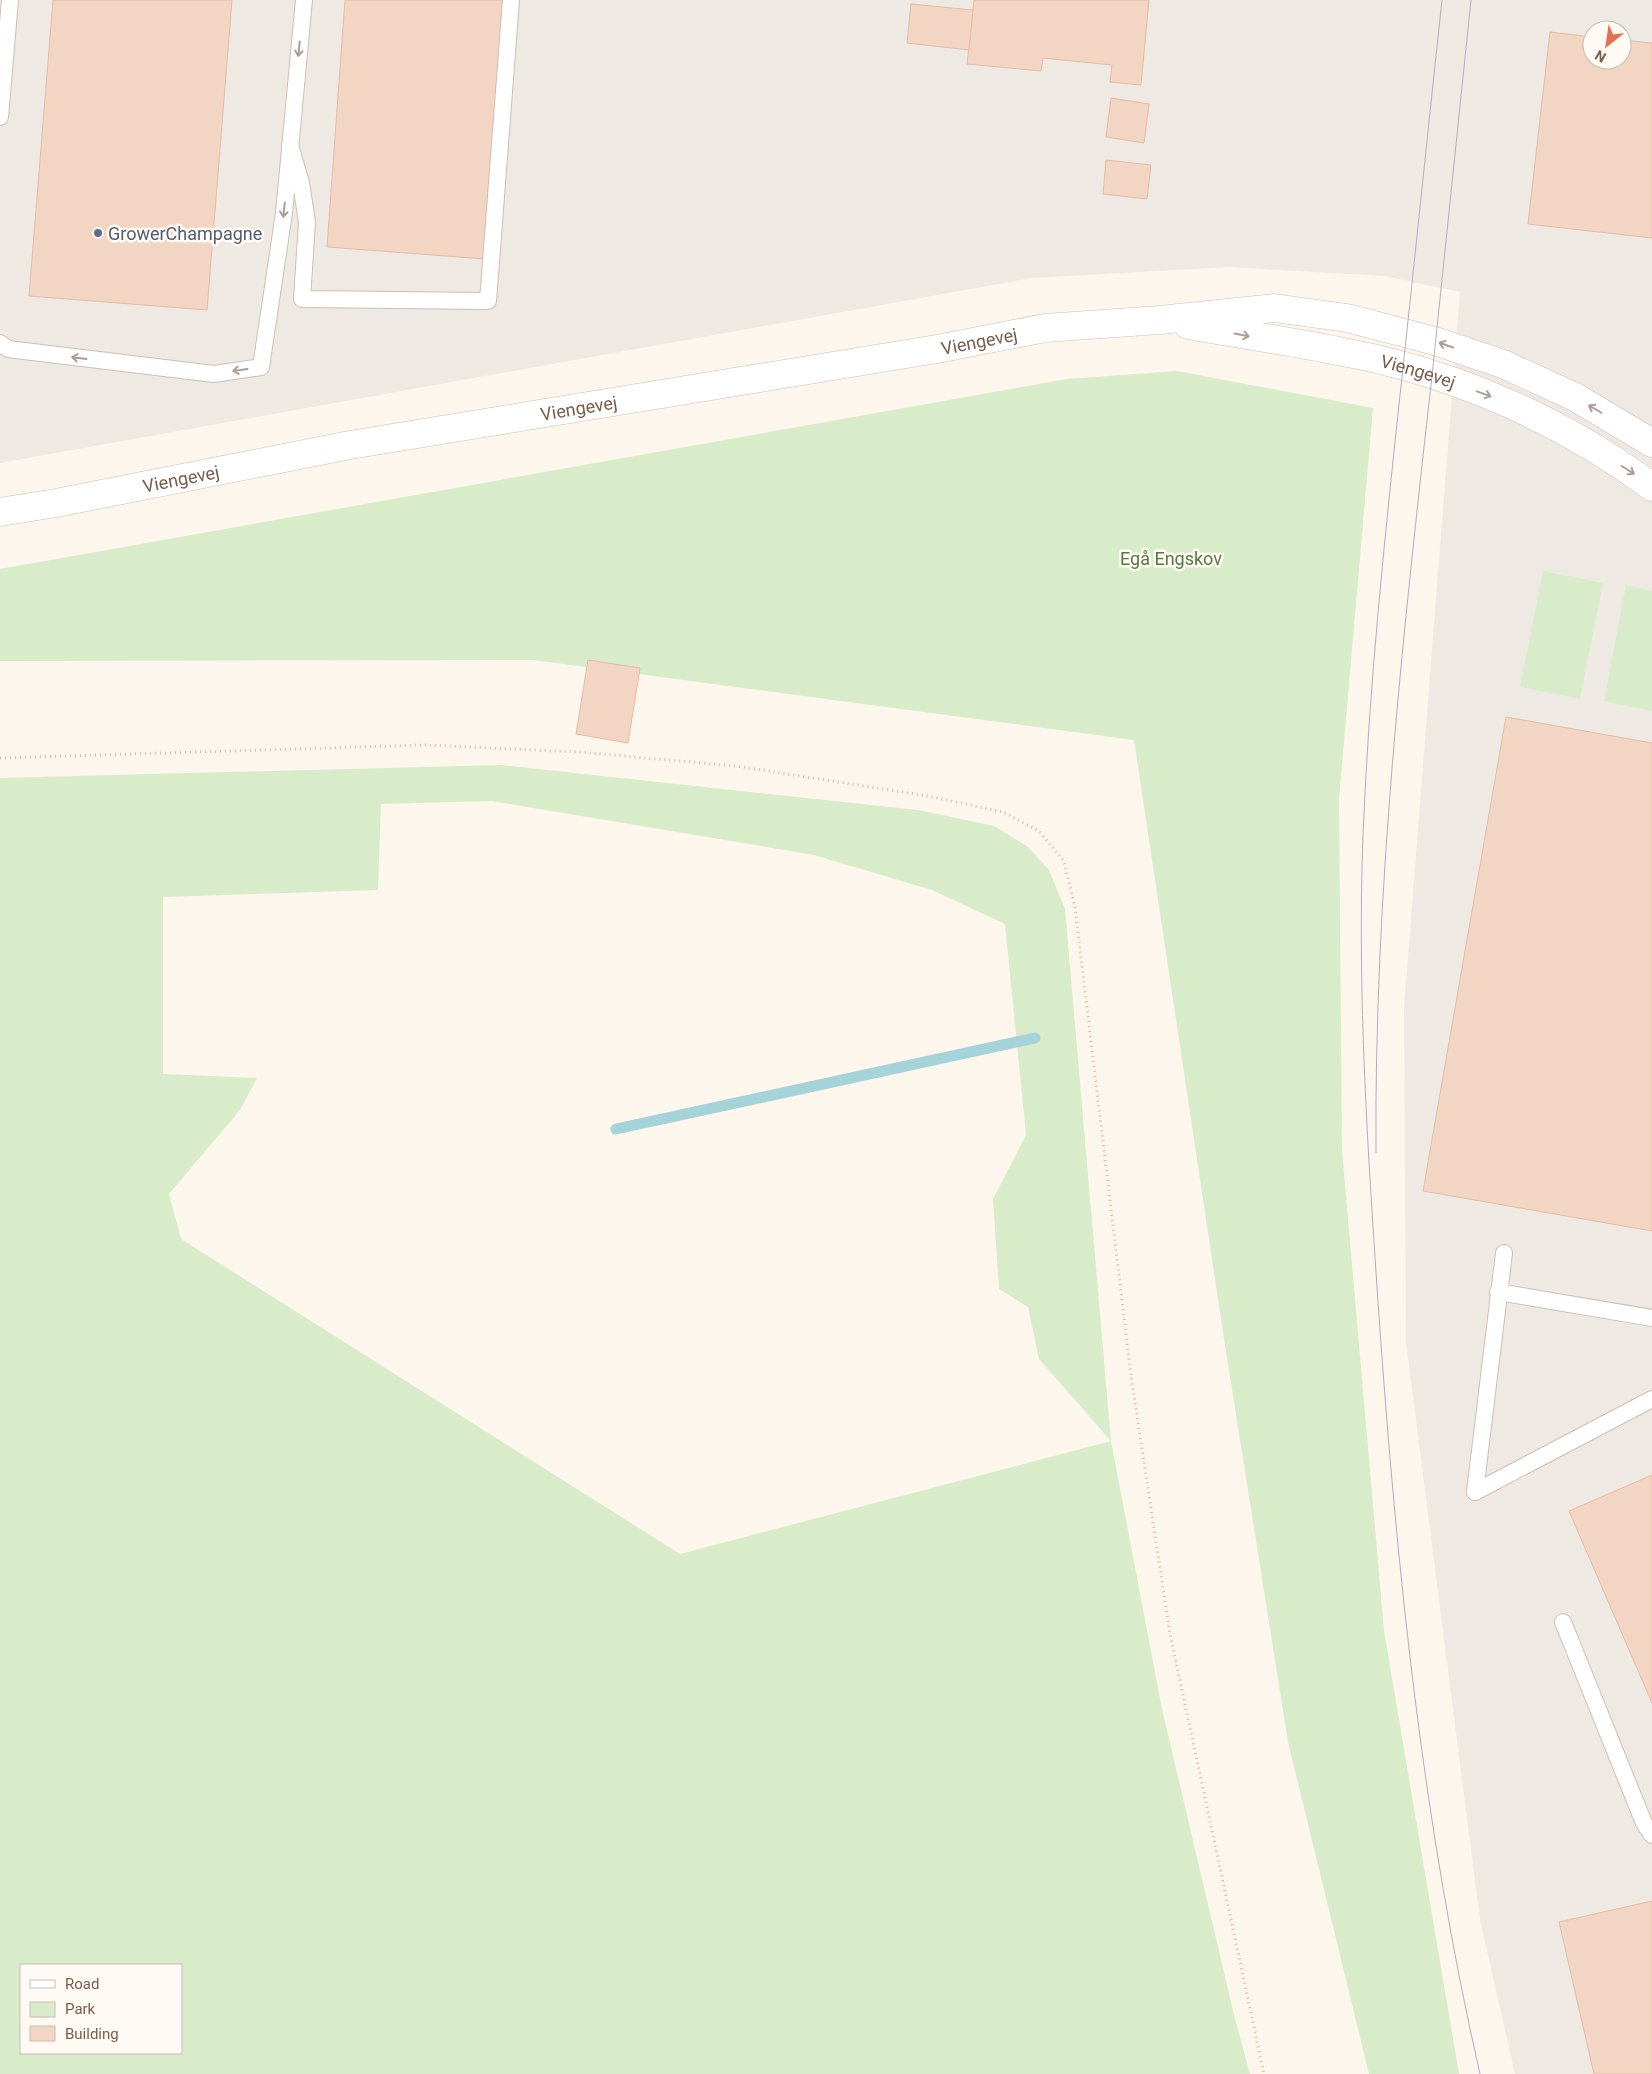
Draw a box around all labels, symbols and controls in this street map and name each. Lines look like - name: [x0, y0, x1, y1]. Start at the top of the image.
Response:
- north arrow: [1582, 20, 1632, 70]
- one-way arrow: [294, 40, 304, 56]
- text: N: [1592, 47, 1609, 66]
- one-way arrow: [279, 202, 289, 218]
- place label: GrowerChampagne: [108, 223, 262, 244]
- marker: GrowerChampagne: [92, 227, 104, 239]
- street label: Viengevej: [939, 323, 1019, 359]
- one-way arrow: [1234, 331, 1250, 341]
- one-way arrow: [1439, 340, 1454, 349]
- street label: Viengevej: [1379, 350, 1459, 392]
- one-way arrow: [71, 353, 87, 363]
- one-way arrow: [233, 365, 249, 375]
- one-way arrow: [1476, 390, 1492, 399]
- street label: Viengevej: [539, 391, 618, 424]
- one-way arrow: [1588, 404, 1602, 414]
- street label: Viengevej: [141, 461, 221, 496]
- one-way arrow: [1620, 465, 1634, 475]
- park label: Egå Engskov: [1120, 548, 1222, 569]
- legend: [20, 1964, 182, 2054]
- text: Road: [65, 1975, 99, 1993]
- text: Park: [65, 2000, 96, 2018]
- text: Building: [65, 2025, 119, 2043]

